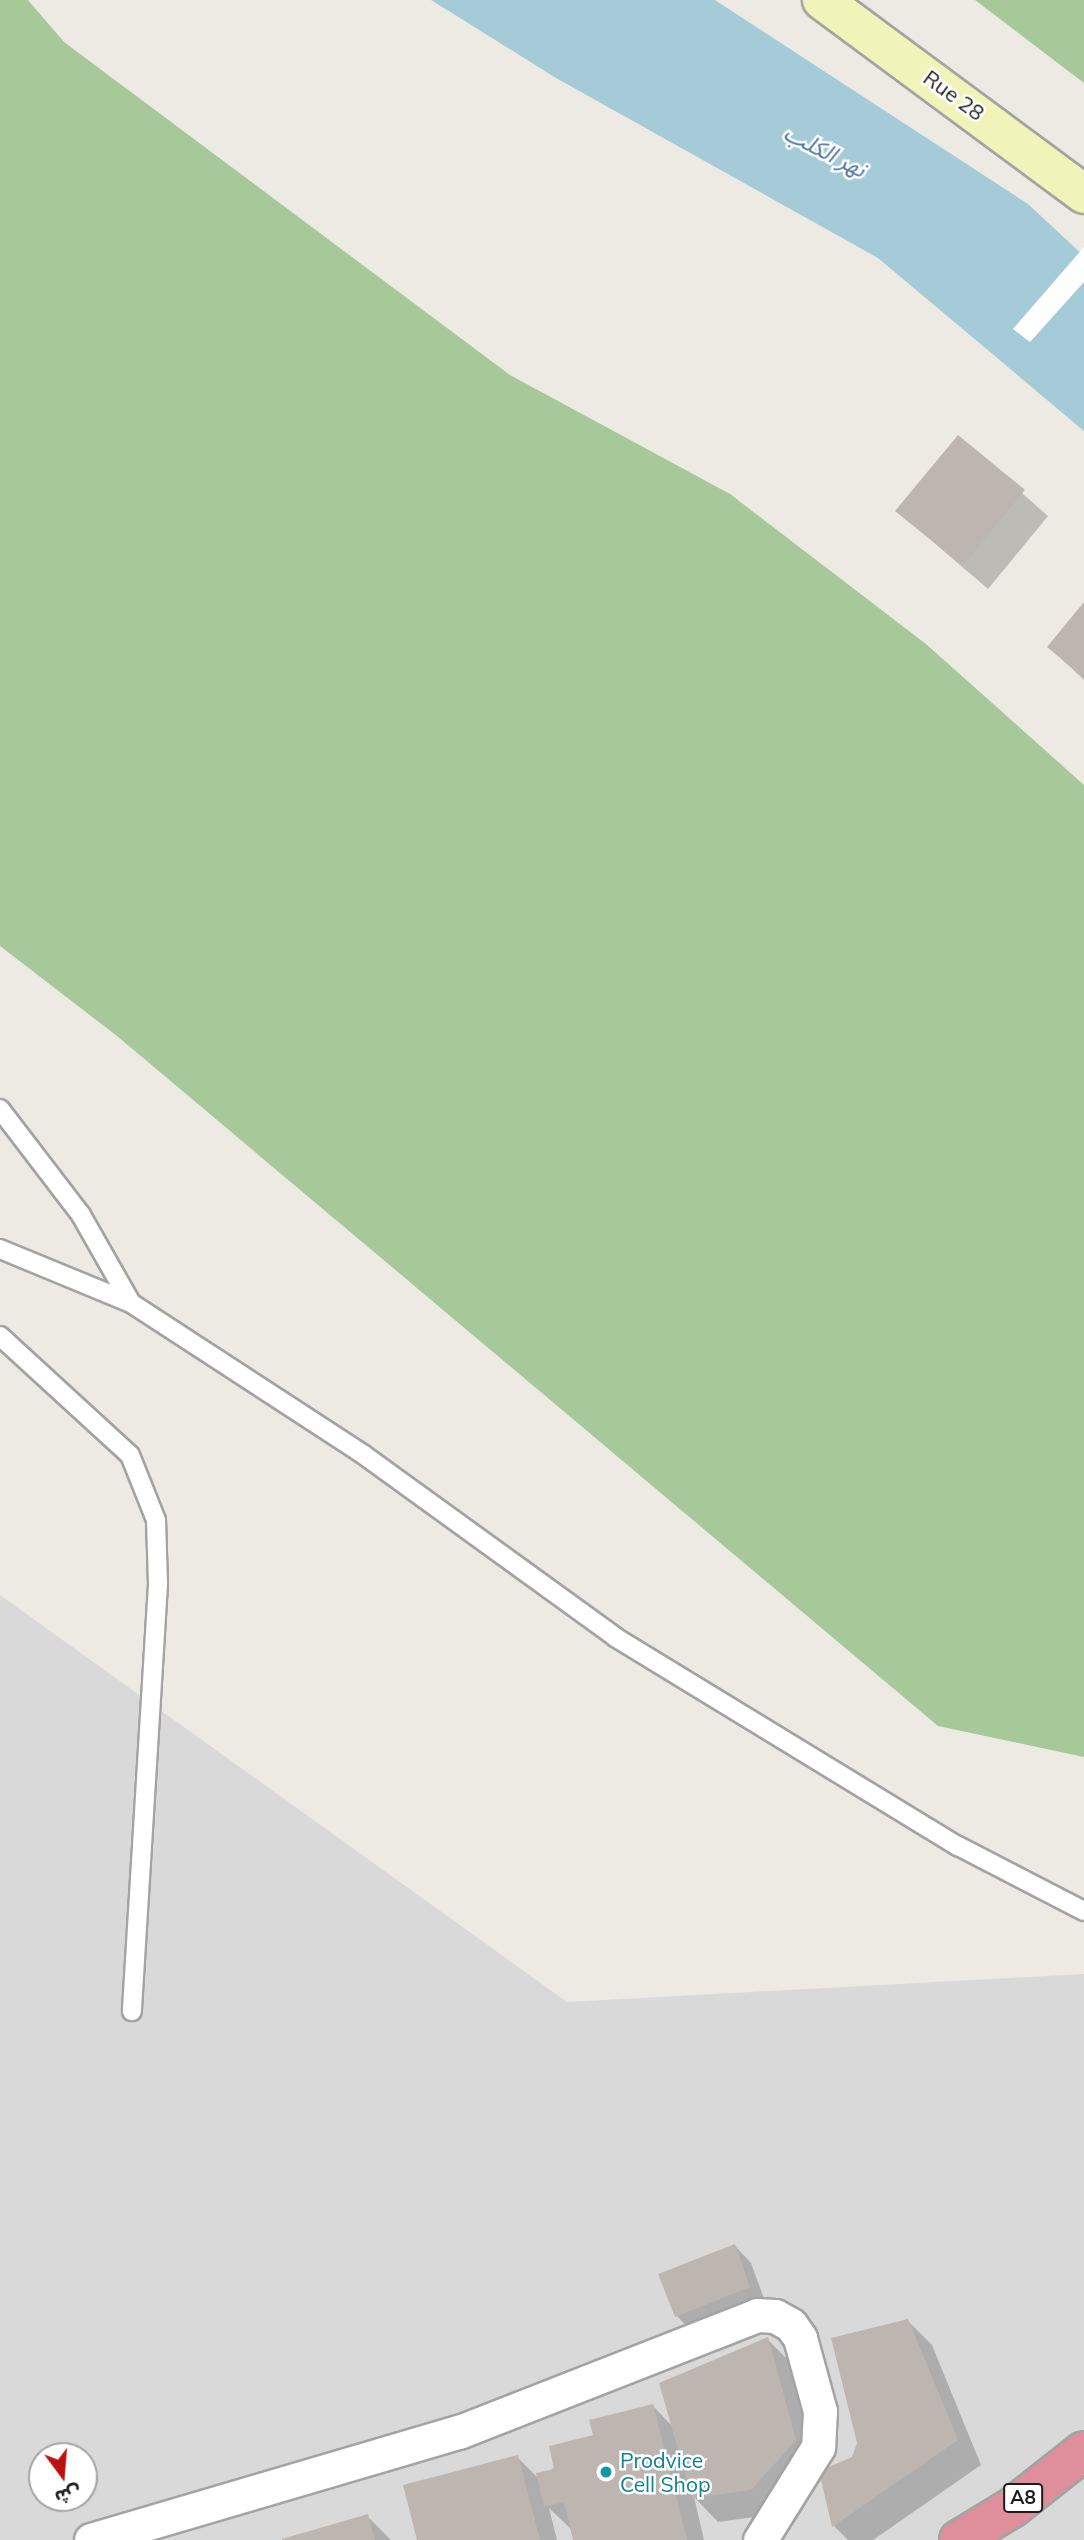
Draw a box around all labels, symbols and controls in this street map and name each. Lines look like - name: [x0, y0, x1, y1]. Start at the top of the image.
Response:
- street label: Rue 28: [919, 65, 989, 125]
- water label: نهر الكلب: [779, 119, 871, 183]
- north arrow: [28, 2442, 98, 2512]
- place label: Prodvice Cell Shop: [620, 2447, 711, 2497]
- marker: Prodvice Cell Shop: [598, 2464, 614, 2480]
- text: ش: [52, 2480, 84, 2510]
- road number: A8: [1002, 2482, 1044, 2514]

